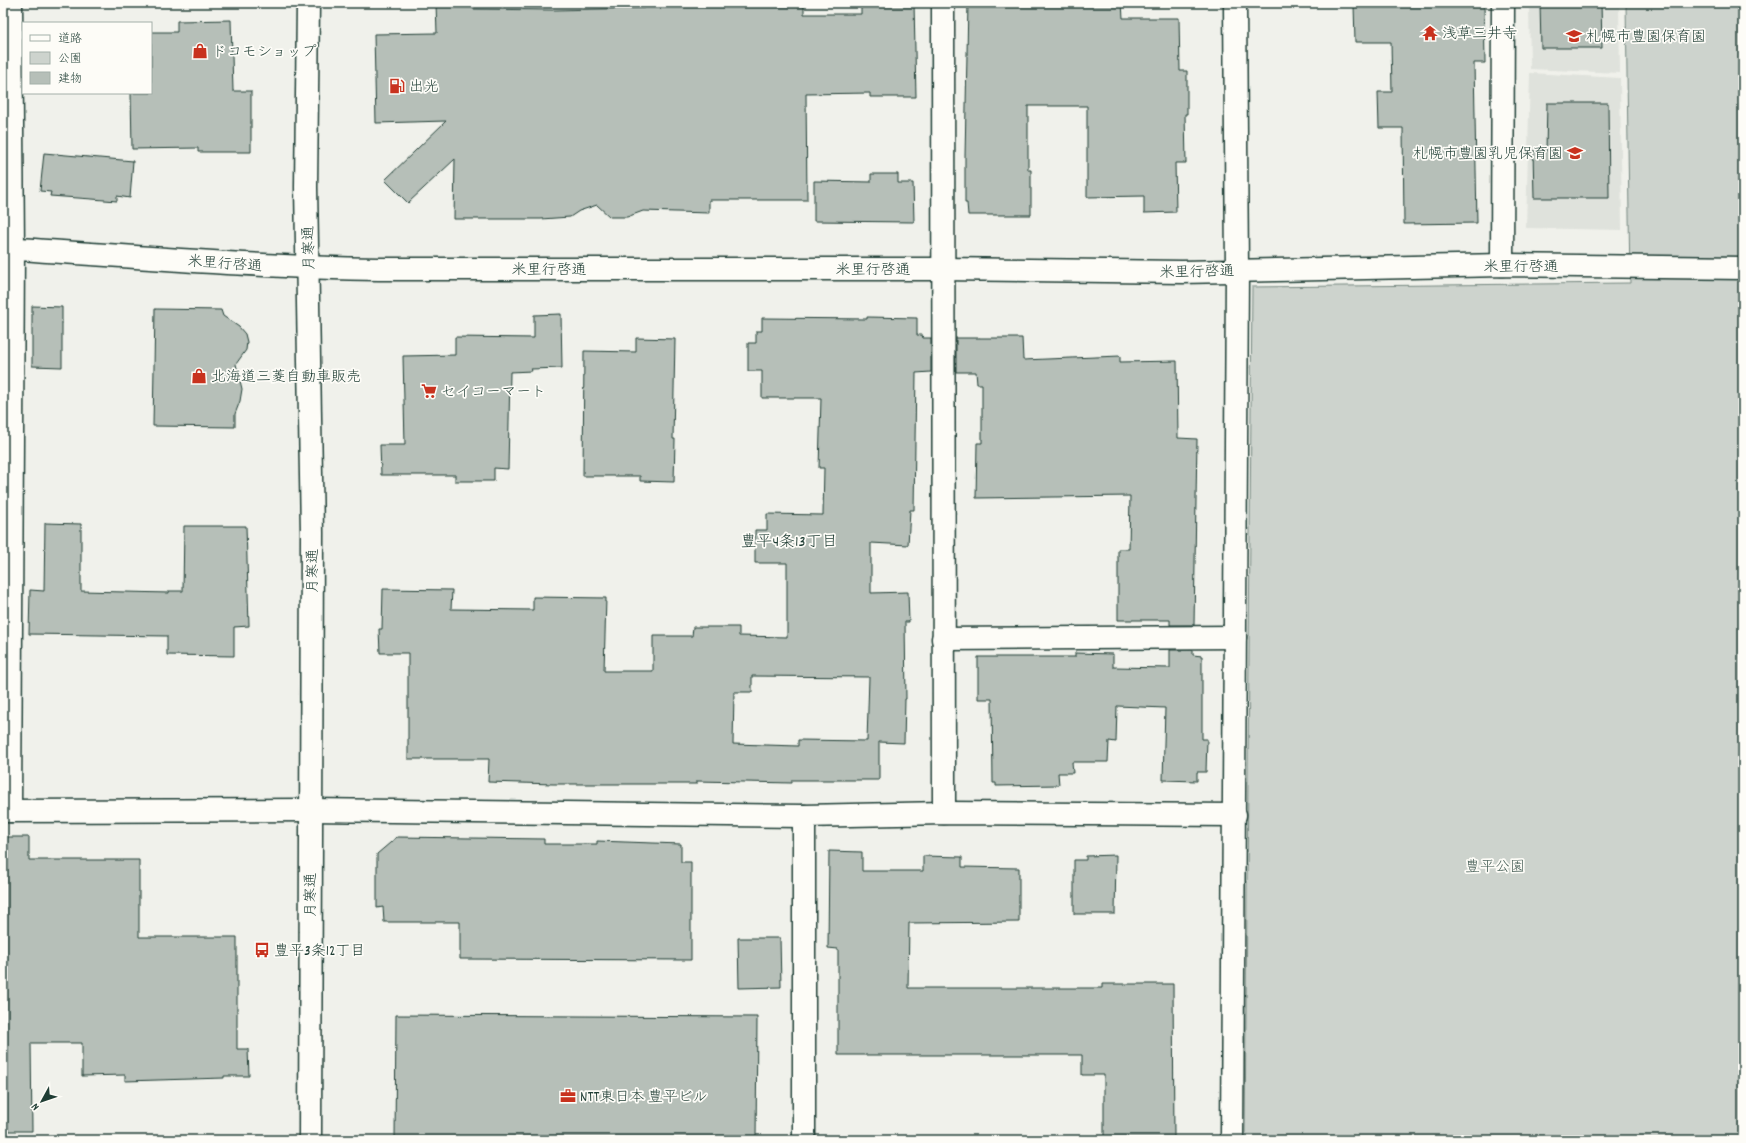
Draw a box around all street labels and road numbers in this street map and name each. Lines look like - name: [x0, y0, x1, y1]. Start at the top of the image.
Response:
- street label: 月寒通: [299, 225, 321, 271]
- street label: 米里行啓通: [187, 251, 263, 279]
- street label: 米里行啓通: [1483, 257, 1559, 279]
- street label: 米里行啓通: [511, 260, 587, 282]
- street label: 米里行啓通: [835, 260, 911, 282]
- street label: 米里行啓通: [1159, 261, 1235, 285]
- street label: 月寒通: [303, 548, 325, 594]
- street label: 月寒通: [301, 872, 323, 918]

